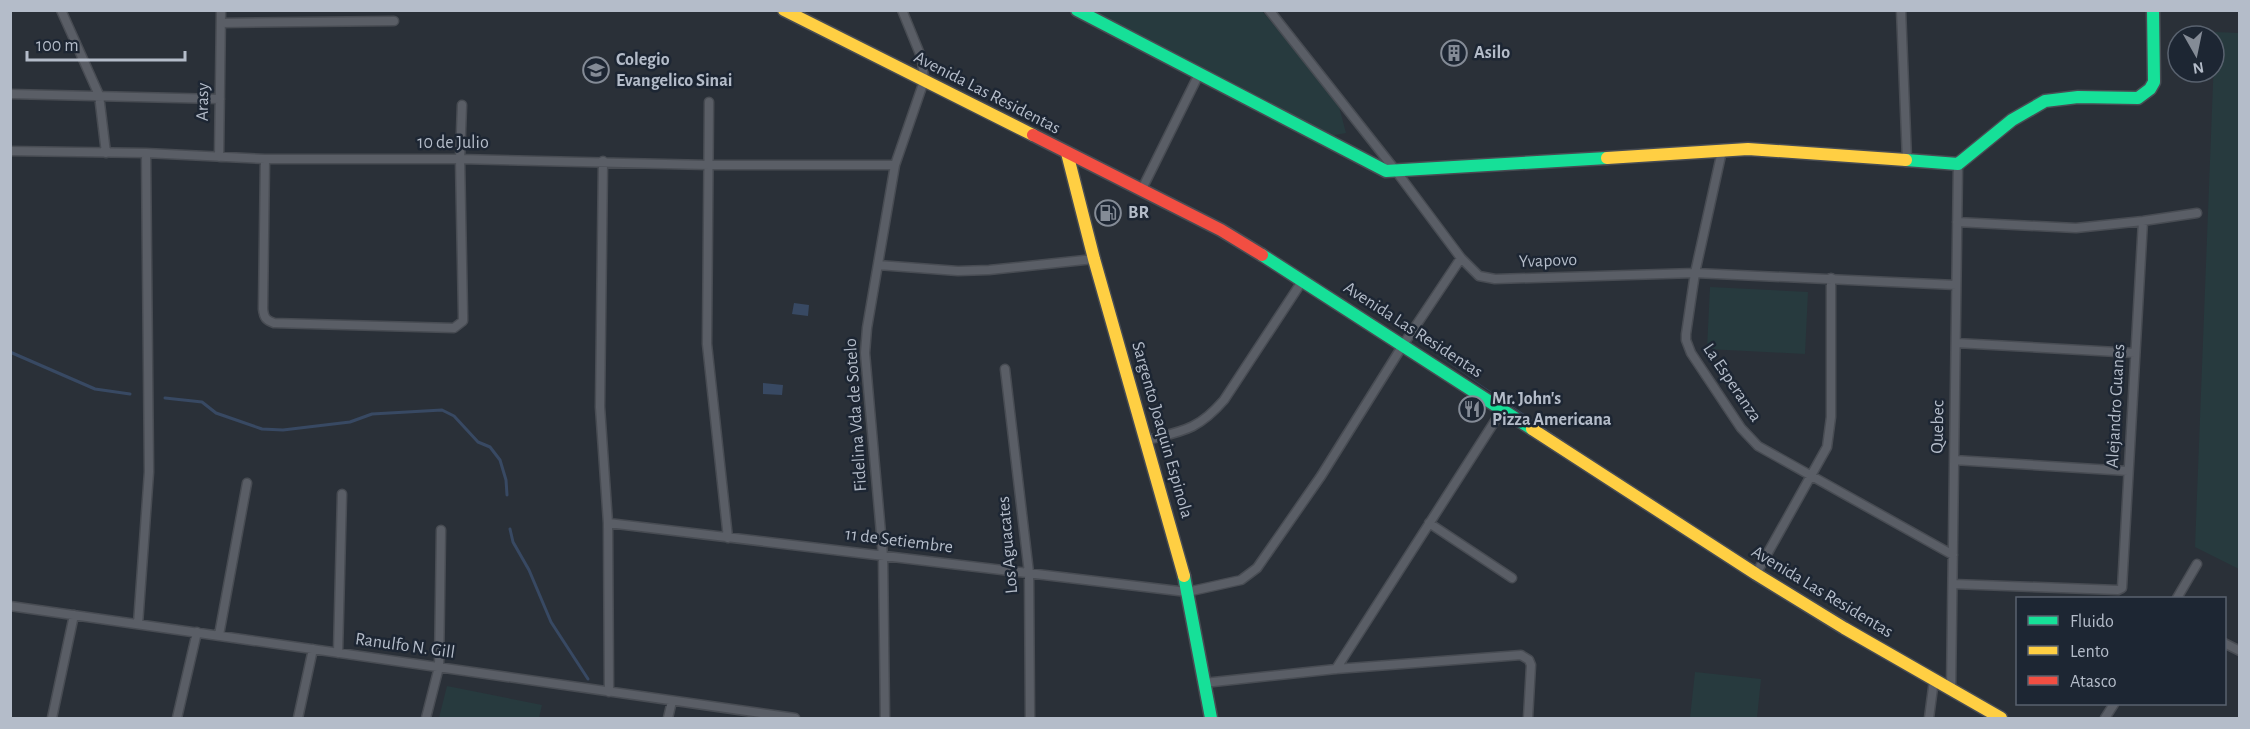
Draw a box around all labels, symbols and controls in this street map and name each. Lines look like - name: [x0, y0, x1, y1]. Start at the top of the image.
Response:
- scale bar: [27, 24, 184, 62]
- north arrow: [2166, 24, 2226, 84]
- text: 100 m: [36, 37, 79, 55]
- building icon: Asilo: [1439, 38, 1469, 68]
- place label: Asilo: [1474, 44, 1510, 62]
- street label: Avenida Las Residentas: [911, 48, 1063, 138]
- place label: Colegio Evangelico Sinai: [616, 51, 733, 90]
- school or university icon: Colegio Evangelico Sinai: [581, 55, 611, 85]
- text: N: [2191, 59, 2205, 77]
- street label: Arasy: [194, 82, 212, 121]
- street label: 10 de Julio: [417, 134, 489, 152]
- fuel station icon: BR: [1093, 198, 1123, 228]
- place label: BR: [1128, 204, 1149, 222]
- street label: Yvapovo: [1519, 251, 1578, 271]
- street label: Avenida Las Residentas: [1340, 278, 1486, 382]
- street label: Fidelina Vda de Sotelo: [842, 338, 870, 492]
- street label: Sargento Joaquin Espinola: [1128, 340, 1196, 520]
- street label: La Esperanza: [1699, 341, 1765, 425]
- street label: Alejandro Guanes: [2104, 343, 2128, 469]
- place label: Mr. John's Pizza Americana: [1492, 390, 1612, 429]
- restaurant icon: Mr. John's Pizza Americana: [1457, 394, 1487, 424]
- street label: Quebec: [1929, 400, 1947, 454]
- street label: Los Aguacates: [995, 495, 1021, 595]
- street label: 11 de Setiembre: [844, 525, 954, 557]
- street label: Avenida Las Residentas: [1748, 543, 1896, 641]
- legend: [2016, 597, 2226, 705]
- text: Fluido: [2070, 613, 2114, 631]
- street label: Ranulfo N. Gill: [354, 630, 456, 662]
- text: Lento: [2070, 643, 2109, 661]
- text: Atasco: [2070, 673, 2117, 691]

